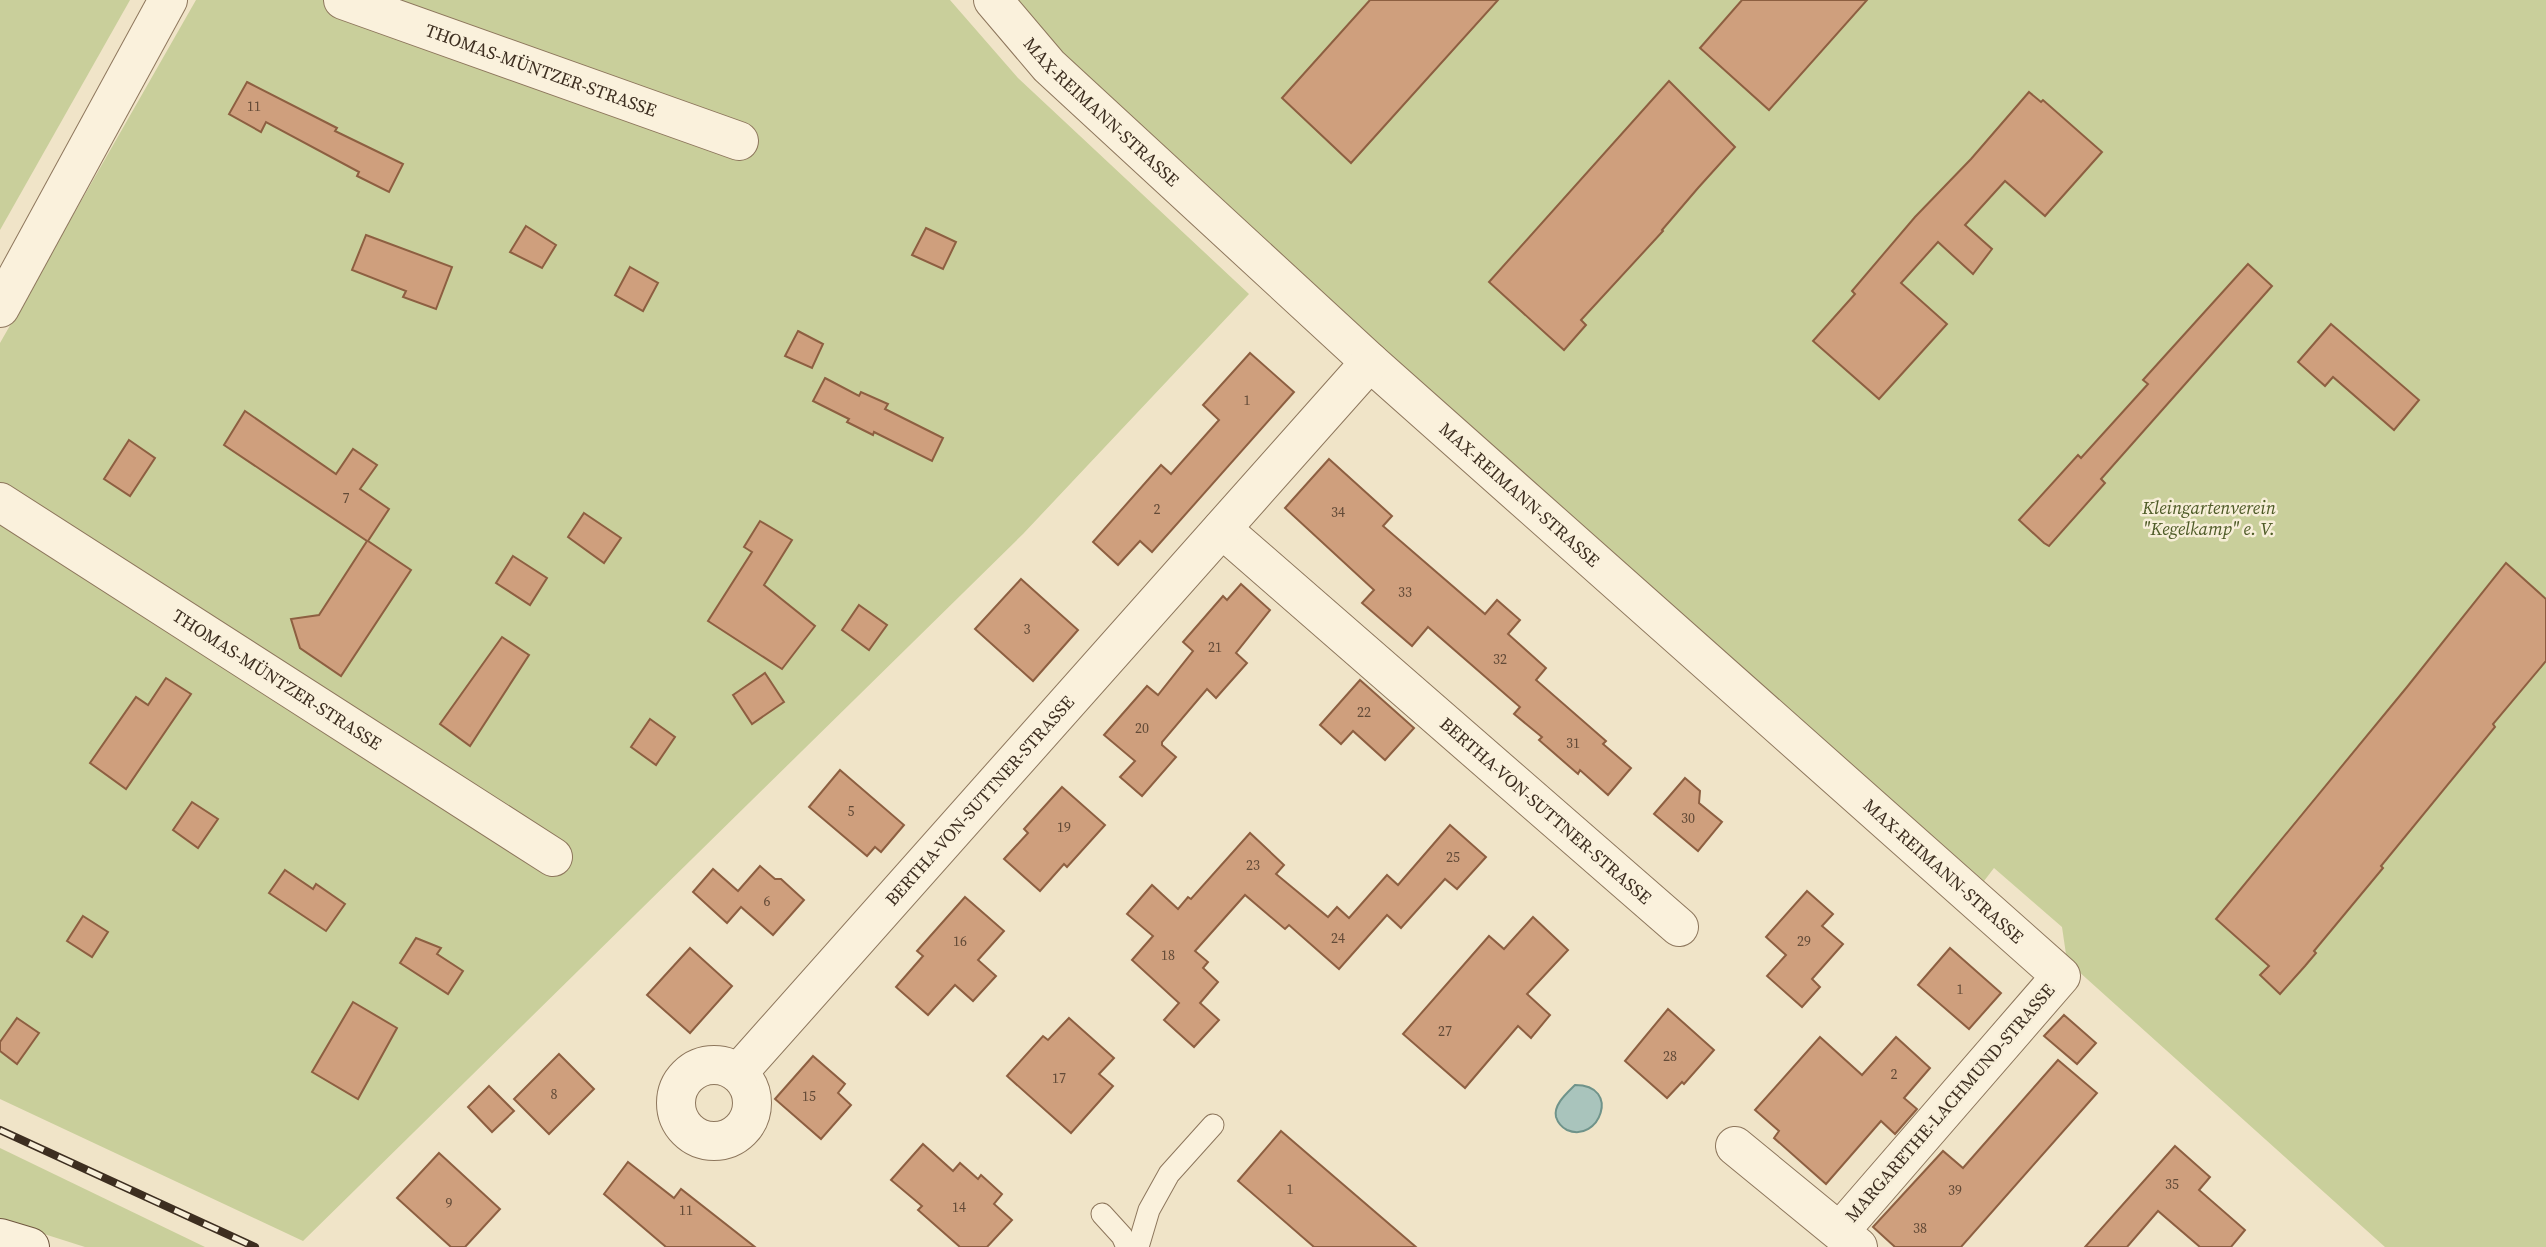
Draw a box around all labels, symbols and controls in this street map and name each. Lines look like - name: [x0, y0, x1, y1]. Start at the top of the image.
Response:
- street label: THOMAS-MÜNTZER-STRASSE: [422, 17, 660, 123]
- street label: MAX-REIMANN-STRASSE: [1018, 32, 1185, 192]
- house number: 11: [247, 96, 261, 116]
- house number: 1: [1244, 390, 1251, 410]
- street label: MAX-REIMANN-STRASSE: [1434, 416, 1605, 572]
- house number: 7: [343, 488, 350, 508]
- park label: Kleingartenverein "Kegelkamp" e. V.: [2141, 495, 2276, 541]
- house number: 2: [1154, 499, 1161, 519]
- house number: 34: [1331, 502, 1345, 522]
- house number: 33: [1398, 582, 1412, 602]
- street label: THOMAS-MÜNTZER-STRASSE: [168, 603, 387, 756]
- house number: 3: [1024, 619, 1031, 639]
- house number: 21: [1208, 637, 1222, 657]
- house number: 32: [1493, 649, 1507, 669]
- street label: BERTHA-VON-SUTTNER-STRASSE: [879, 690, 1080, 911]
- house number: 22: [1357, 702, 1371, 722]
- street label: BERTHA-VON-SUTTNER-STRASSE: [1435, 711, 1657, 910]
- house number: 20: [1135, 718, 1149, 738]
- house number: 31: [1566, 733, 1580, 753]
- street label: MAX-REIMANN-STRASSE: [1858, 793, 2029, 949]
- house number: 5: [848, 801, 855, 821]
- house number: 30: [1681, 808, 1695, 828]
- house number: 19: [1057, 817, 1071, 837]
- house number: 25: [1446, 847, 1460, 867]
- house number: 23: [1246, 855, 1260, 875]
- house number: 6: [764, 891, 771, 911]
- house number: 24: [1331, 928, 1345, 948]
- house number: 16: [953, 931, 967, 951]
- house number: 29: [1797, 931, 1811, 951]
- house number: 18: [1161, 945, 1175, 965]
- street label: MARGARETHE-LACHMUND-STRASSE: [1839, 978, 2060, 1227]
- house number: 1: [1957, 979, 1964, 999]
- house number: 27: [1438, 1021, 1452, 1041]
- house number: 28: [1663, 1046, 1677, 1066]
- house number: 2: [1891, 1064, 1898, 1084]
- house number: 17: [1052, 1068, 1066, 1088]
- house number: 8: [551, 1084, 558, 1104]
- house number: 15: [802, 1086, 816, 1106]
- house number: 35: [2165, 1174, 2179, 1194]
- house number: 1: [1287, 1179, 1294, 1199]
- house number: 39: [1948, 1180, 1962, 1200]
- house number: 9: [446, 1193, 453, 1213]
- house number: 14: [952, 1197, 966, 1217]
- house number: 11: [679, 1200, 693, 1220]
- house number: 38: [1913, 1218, 1927, 1238]

